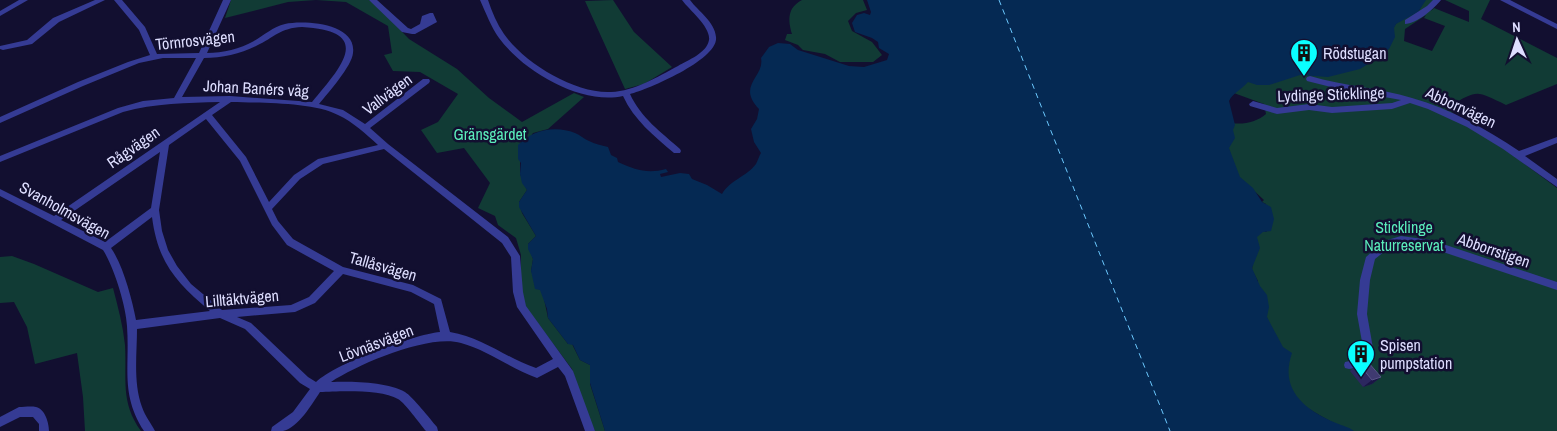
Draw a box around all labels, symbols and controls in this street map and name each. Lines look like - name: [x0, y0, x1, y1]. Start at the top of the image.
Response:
- north arrow: [1492, 15, 1542, 65]
- text: N: [1512, 18, 1521, 36]
- street label: Törnrosvägen: [154, 25, 236, 55]
- building icon: Rödstugan: [1289, 38, 1319, 77]
- place label: Rödstugan: [1323, 42, 1386, 64]
- street label: Vallvägen: [358, 68, 416, 120]
- street label: Johan Banérs väg: [203, 74, 310, 102]
- street label: Lydinge Sticklinge: [1277, 81, 1385, 107]
- street label: Abborrvägen: [1421, 81, 1500, 133]
- street label: Rågvägen: [102, 121, 164, 173]
- park label: Gränsgärdet: [454, 123, 527, 145]
- street label: Svanholmsvägen: [16, 176, 114, 244]
- park label: Sticklinge Naturreservat: [1364, 216, 1444, 256]
- street label: Abborrstigen: [1454, 227, 1533, 273]
- street label: Tallåsvägen: [347, 246, 419, 286]
- street label: Lilltäktvägen: [204, 284, 280, 312]
- street label: Lövnäsvägen: [336, 319, 416, 367]
- place label: Spisen pumpstation: [1380, 334, 1452, 374]
- building icon: Spisen pumpstation: [1346, 339, 1376, 378]

